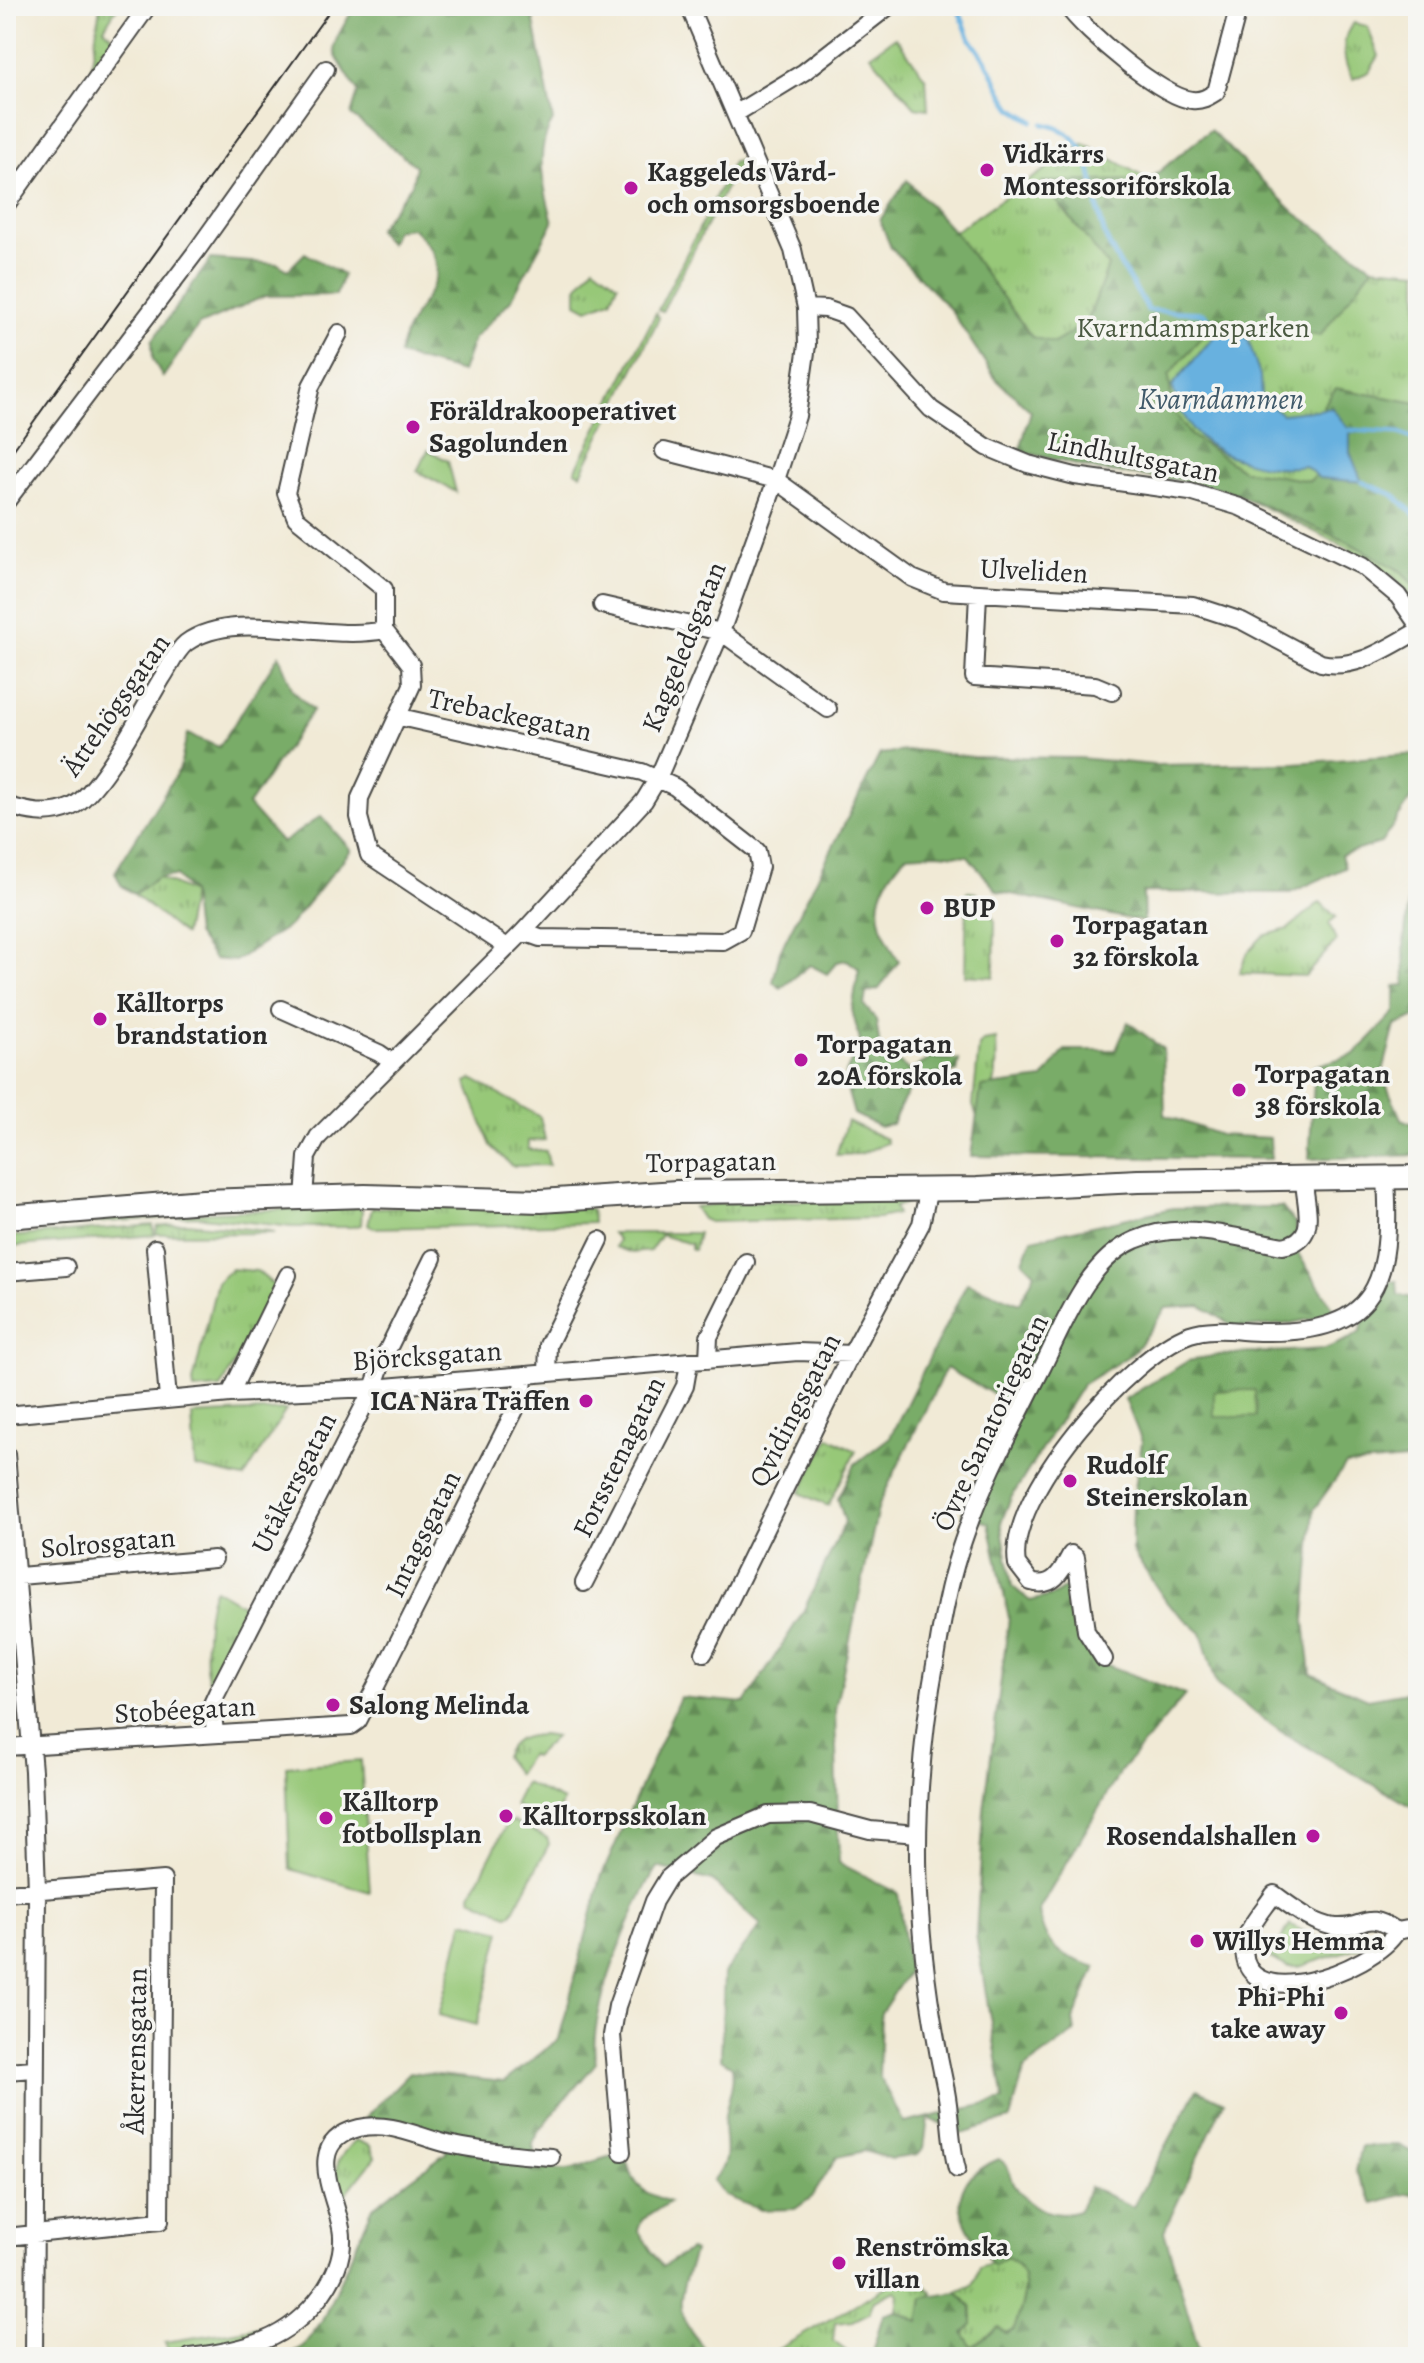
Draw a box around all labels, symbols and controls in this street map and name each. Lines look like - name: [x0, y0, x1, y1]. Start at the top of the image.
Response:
- place label: Vidkärrs Montessoriförskola: [1002, 135, 1232, 205]
- place label: Kaggeleds Vård- och omsorgsboende: [647, 153, 880, 223]
- marker: Vidkärrs Montessoriförskola: [978, 161, 996, 179]
- marker: Kaggeleds Vård- och omsorgsboende: [622, 179, 640, 197]
- park label: Kvarndammsparken: [1076, 309, 1310, 347]
- water label: Kvarndammen: [1138, 379, 1304, 419]
- place label: Föräldrakooperativet Sagolunden: [429, 392, 676, 462]
- marker: Föräldrakooperativet Sagolunden: [404, 418, 422, 436]
- street label: Lindhultsgatan: [1044, 422, 1222, 492]
- street label: Ulveliden: [979, 549, 1089, 593]
- street label: Kaggeledsgatan: [632, 556, 736, 738]
- street label: Ättehögsgatan: [52, 626, 179, 785]
- street label: Trebackegatan: [425, 679, 595, 751]
- place label: BUP: [943, 889, 995, 927]
- marker: BUP: [918, 899, 936, 917]
- place label: Torpagatan 32 förskola: [1073, 906, 1208, 976]
- marker: Torpagatan 32 förskola: [1048, 932, 1066, 950]
- place label: Kålltorps brandstation: [115, 984, 268, 1054]
- marker: Kålltorps brandstation: [91, 1010, 109, 1028]
- place label: Torpagatan 20A förskola: [817, 1025, 963, 1095]
- marker: Torpagatan 20A förskola: [792, 1051, 810, 1069]
- place label: Torpagatan 38 förskola: [1255, 1055, 1390, 1125]
- marker: Torpagatan 38 förskola: [1230, 1081, 1248, 1099]
- street label: Torpagatan: [645, 1142, 777, 1182]
- street label: Övre Sanatoriegatan: [924, 1309, 1058, 1537]
- street label: Qvidingsgatan: [740, 1327, 850, 1493]
- street label: Björcksgatan: [351, 1332, 503, 1380]
- street label: Forsstenagatan: [564, 1370, 674, 1544]
- place label: ICA Nära Träffen: [370, 1382, 570, 1420]
- marker: ICA Nära Träffen: [577, 1392, 595, 1410]
- street label: Utåkersgatan: [242, 1406, 346, 1560]
- place label: Rudolf Steinerskolan: [1086, 1446, 1248, 1516]
- street label: Intagsgatan: [376, 1464, 470, 1604]
- marker: Rudolf Steinerskolan: [1061, 1472, 1079, 1490]
- street label: Solrosgatan: [39, 1518, 177, 1568]
- place label: Salong Melinda: [349, 1686, 530, 1724]
- street label: Stobéegatan: [113, 1687, 257, 1733]
- marker: Salong Melinda: [324, 1696, 342, 1714]
- place label: Kålltorp fotbollsplan: [342, 1783, 482, 1853]
- place label: Kålltorpsskolan: [522, 1797, 707, 1835]
- marker: Kålltorpsskolan: [497, 1807, 515, 1825]
- marker: Kålltorp fotbollsplan: [317, 1809, 335, 1827]
- place label: Rosendalshallen: [1106, 1817, 1297, 1855]
- marker: Rosendalshallen: [1304, 1827, 1322, 1845]
- place label: Willys Hemma: [1212, 1922, 1385, 1960]
- marker: Willys Hemma: [1188, 1932, 1206, 1950]
- street label: Åkerrensgatan: [116, 1968, 156, 2135]
- place label: Phi-Phi take away: [1211, 1978, 1326, 2048]
- marker: Phi-Phi take away: [1332, 2004, 1350, 2022]
- place label: Renströmska villan: [854, 2228, 1010, 2298]
- marker: Renströmska villan: [830, 2254, 848, 2272]

